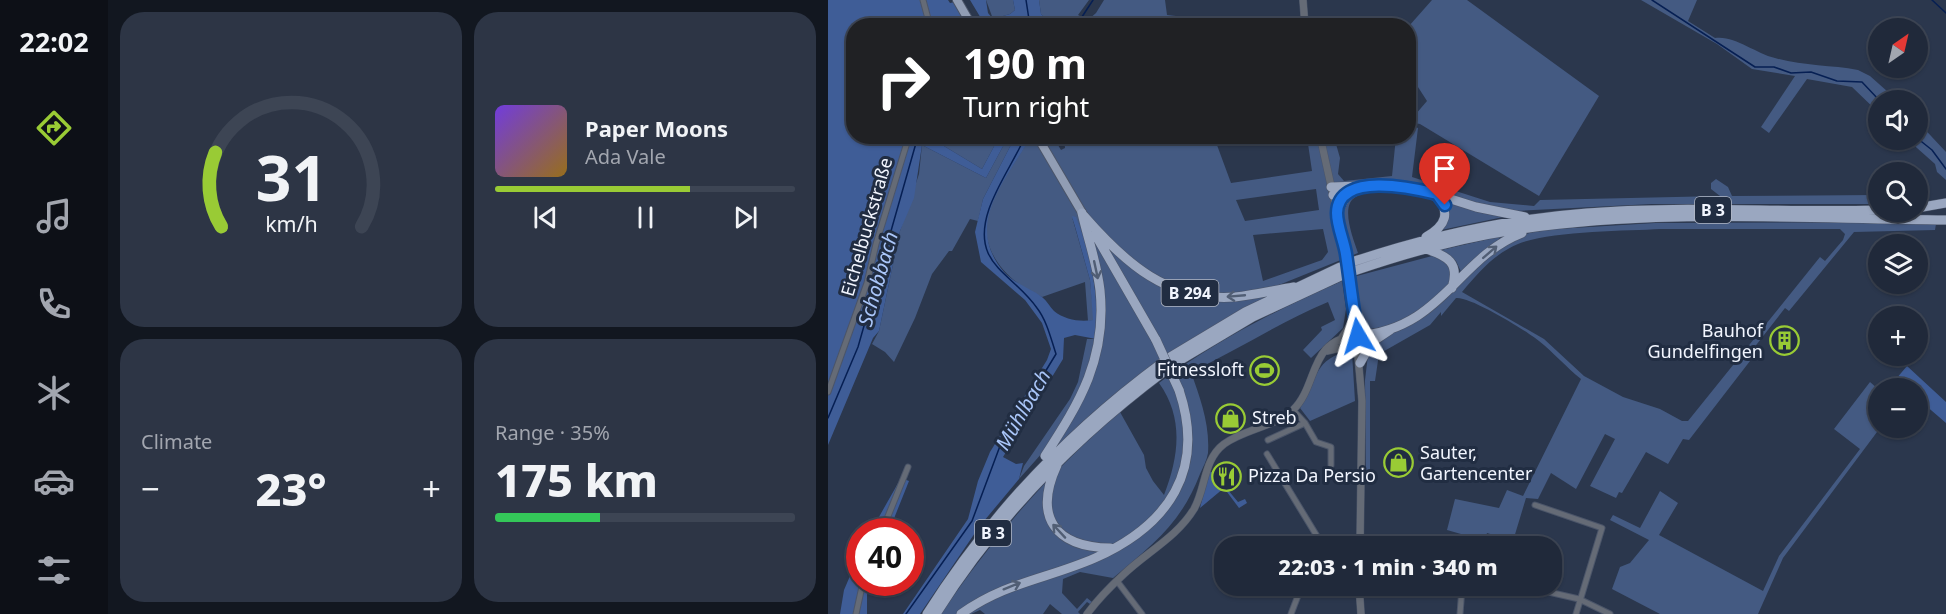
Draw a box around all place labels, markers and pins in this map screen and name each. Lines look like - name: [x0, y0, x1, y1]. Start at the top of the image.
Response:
- pin: [1419, 143, 1470, 205]
- place label: Bauhof Gundelfingen: [1647, 318, 1764, 363]
- building icon: Bauhof Gundelfingen: [1768, 325, 1800, 357]
- sports icon: Fitnessloft: [1249, 354, 1281, 386]
- place label: Fitnessloft: [1157, 357, 1244, 381]
- shop icon: Streb: [1215, 402, 1247, 434]
- place label: Streb: [1252, 405, 1297, 429]
- place label: Sauter, Gartencenter: [1420, 440, 1533, 485]
- shop icon: Sauter, Gartencenter: [1383, 447, 1415, 479]
- restaurant icon: Pizza Da Persio: [1211, 460, 1243, 492]
- place label: Pizza Da Persio: [1248, 463, 1376, 487]

